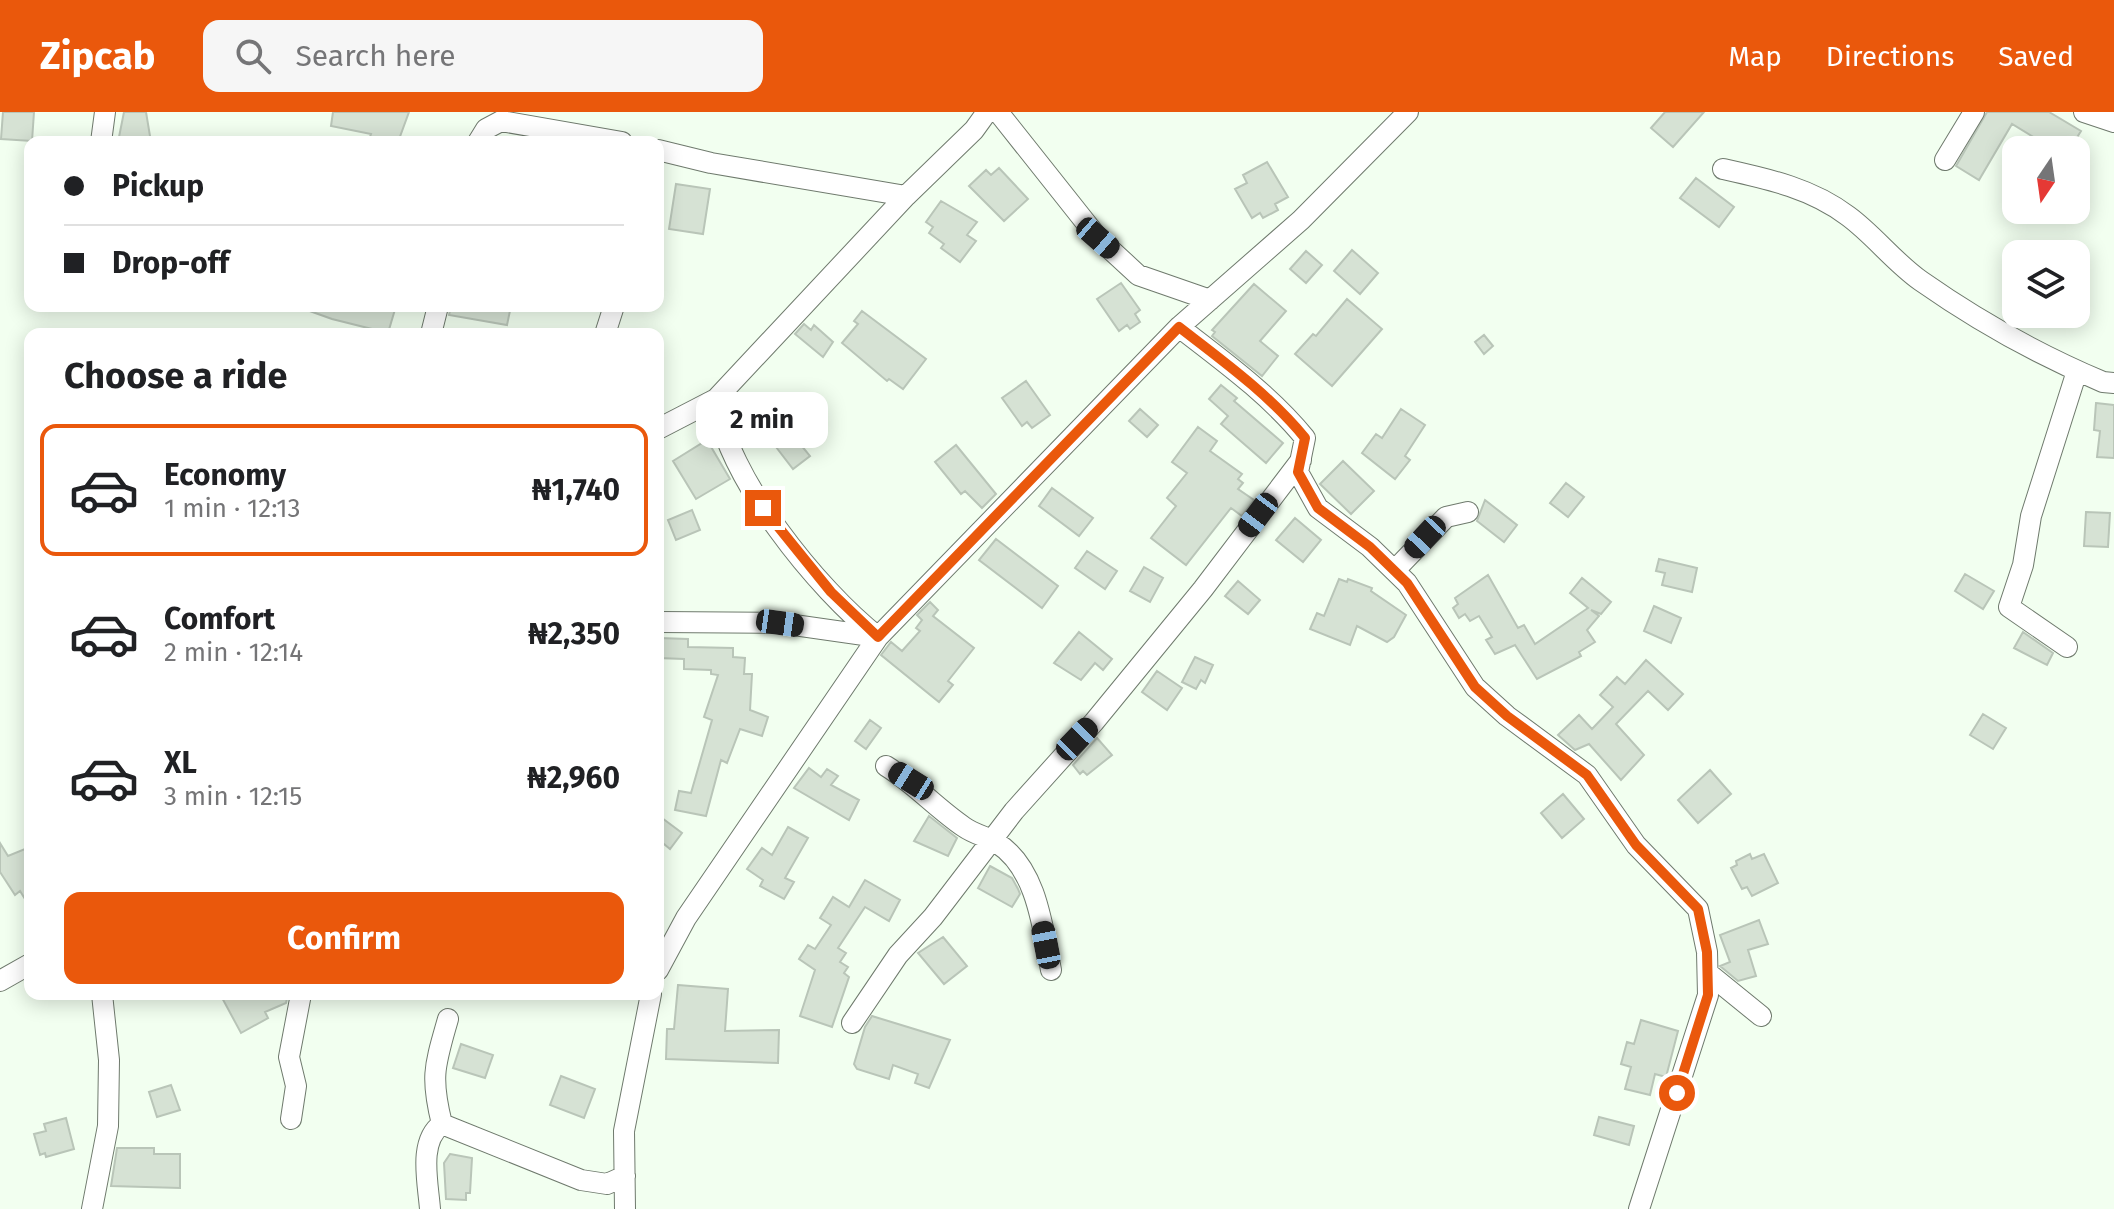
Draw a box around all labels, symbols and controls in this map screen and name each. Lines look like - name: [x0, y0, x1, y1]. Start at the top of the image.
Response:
- search box: [203, 20, 763, 92]
- text: Zipcab: [40, 33, 155, 79]
- icon: search: [231, 34, 275, 78]
- text: Search here: [295, 38, 456, 74]
- text: Map: [1728, 40, 1782, 73]
- text: Directions: [1826, 40, 1954, 73]
- text: Saved: [1998, 40, 2074, 73]
- north arrow: [2002, 136, 2090, 224]
- map controls: [2002, 136, 2090, 328]
- text: Pickup: [112, 168, 204, 204]
- car: [1072, 213, 1124, 263]
- button: layers: [2002, 240, 2090, 328]
- text: Drop-off: [112, 245, 229, 281]
- text: Choose a ride: [64, 354, 287, 398]
- callout: 2 min: [697, 392, 829, 448]
- text: 2 min: [730, 404, 794, 435]
- icon: car: [68, 454, 140, 526]
- text: Economy: [164, 457, 286, 493]
- text: ₦1,740: [532, 472, 620, 508]
- car: [1234, 489, 1282, 541]
- route end: [745, 490, 781, 526]
- text: 1 min · 12:13: [164, 493, 301, 524]
- car: [1400, 511, 1450, 563]
- icon: car: [68, 598, 140, 670]
- text: Comfort: [164, 601, 275, 637]
- car: [755, 608, 805, 638]
- text: ₦2,350: [528, 616, 620, 652]
- text: 2 min · 12:14: [164, 637, 303, 668]
- car: [1052, 713, 1102, 765]
- icon: car: [68, 742, 140, 814]
- text: XL: [164, 745, 197, 781]
- car: [884, 758, 938, 804]
- text: ₦2,960: [527, 760, 620, 796]
- text: 3 min · 12:15: [164, 781, 302, 812]
- button: Confirm: [64, 892, 624, 984]
- car: [1030, 919, 1062, 971]
- route start: [1659, 1075, 1695, 1111]

